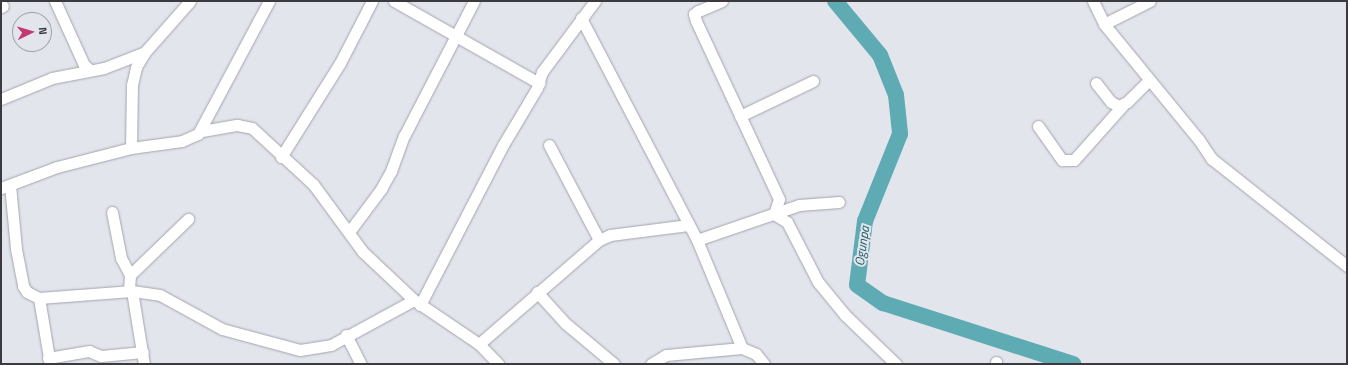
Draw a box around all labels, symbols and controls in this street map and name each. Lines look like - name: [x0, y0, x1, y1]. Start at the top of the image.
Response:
- north arrow: [12, 12, 52, 52]
- text: N: [35, 27, 51, 36]
- water label: Ogunpa: [851, 225, 873, 267]

